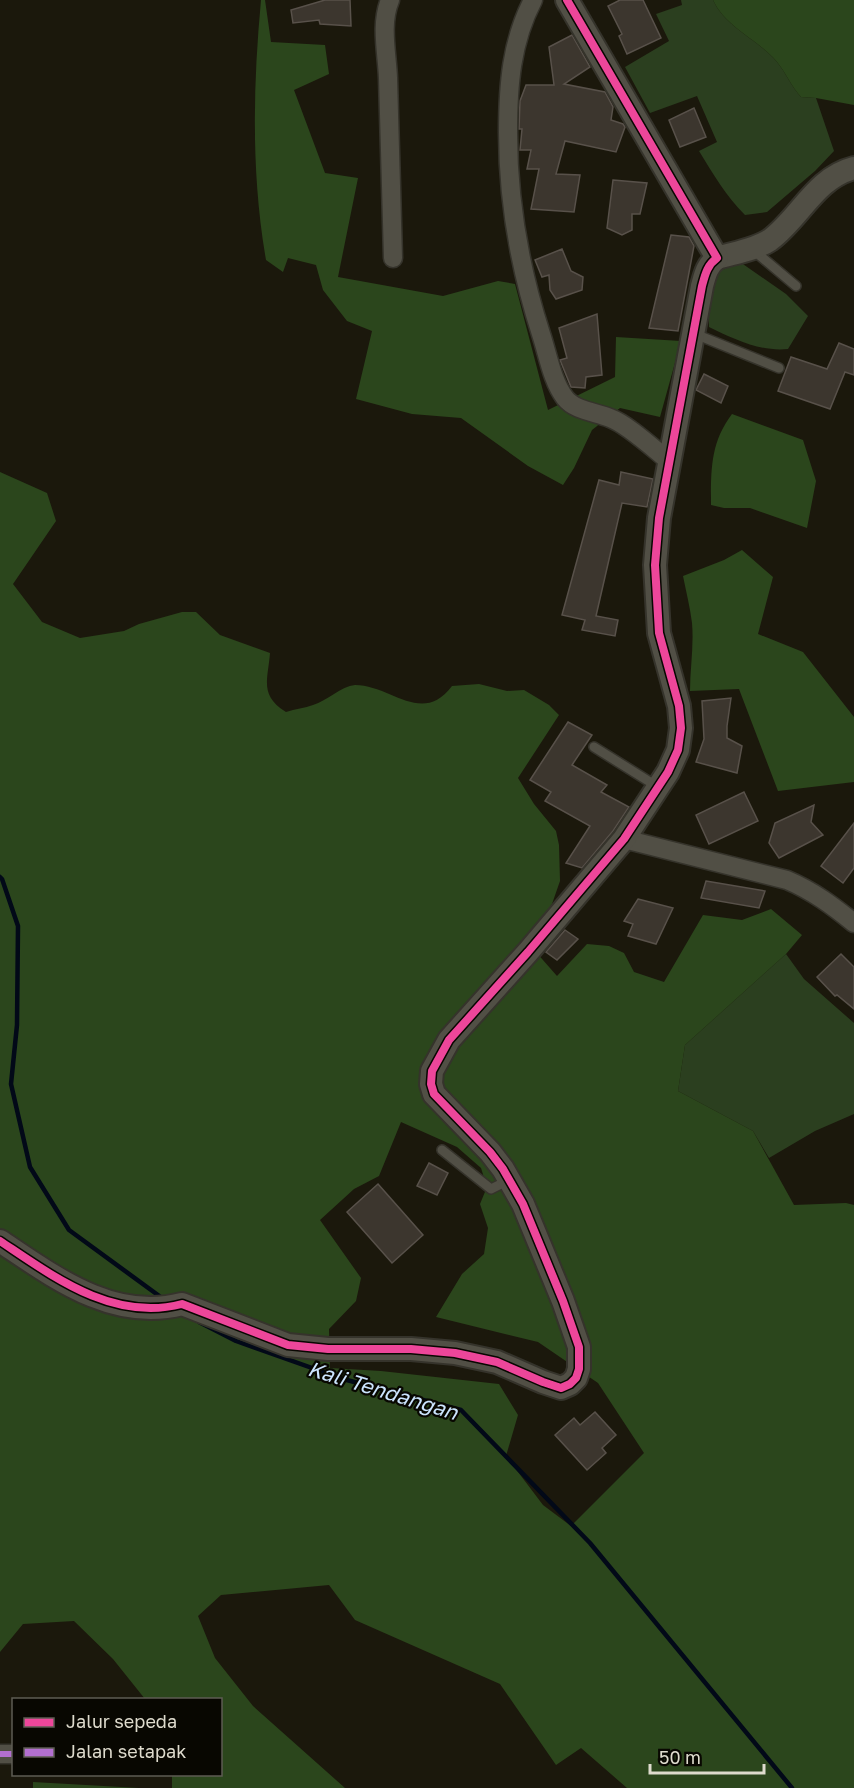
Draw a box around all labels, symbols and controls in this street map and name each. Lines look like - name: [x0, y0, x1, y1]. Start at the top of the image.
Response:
- water label: Kali Tendangan: [305, 1355, 462, 1425]
- legend: [12, 1698, 222, 1776]
- text: Jalur sepeda: [66, 1710, 177, 1732]
- scale bar: [650, 1737, 764, 1775]
- text: Jalan setapak: [66, 1740, 186, 1762]
- text: 50 m: [659, 1746, 701, 1768]

